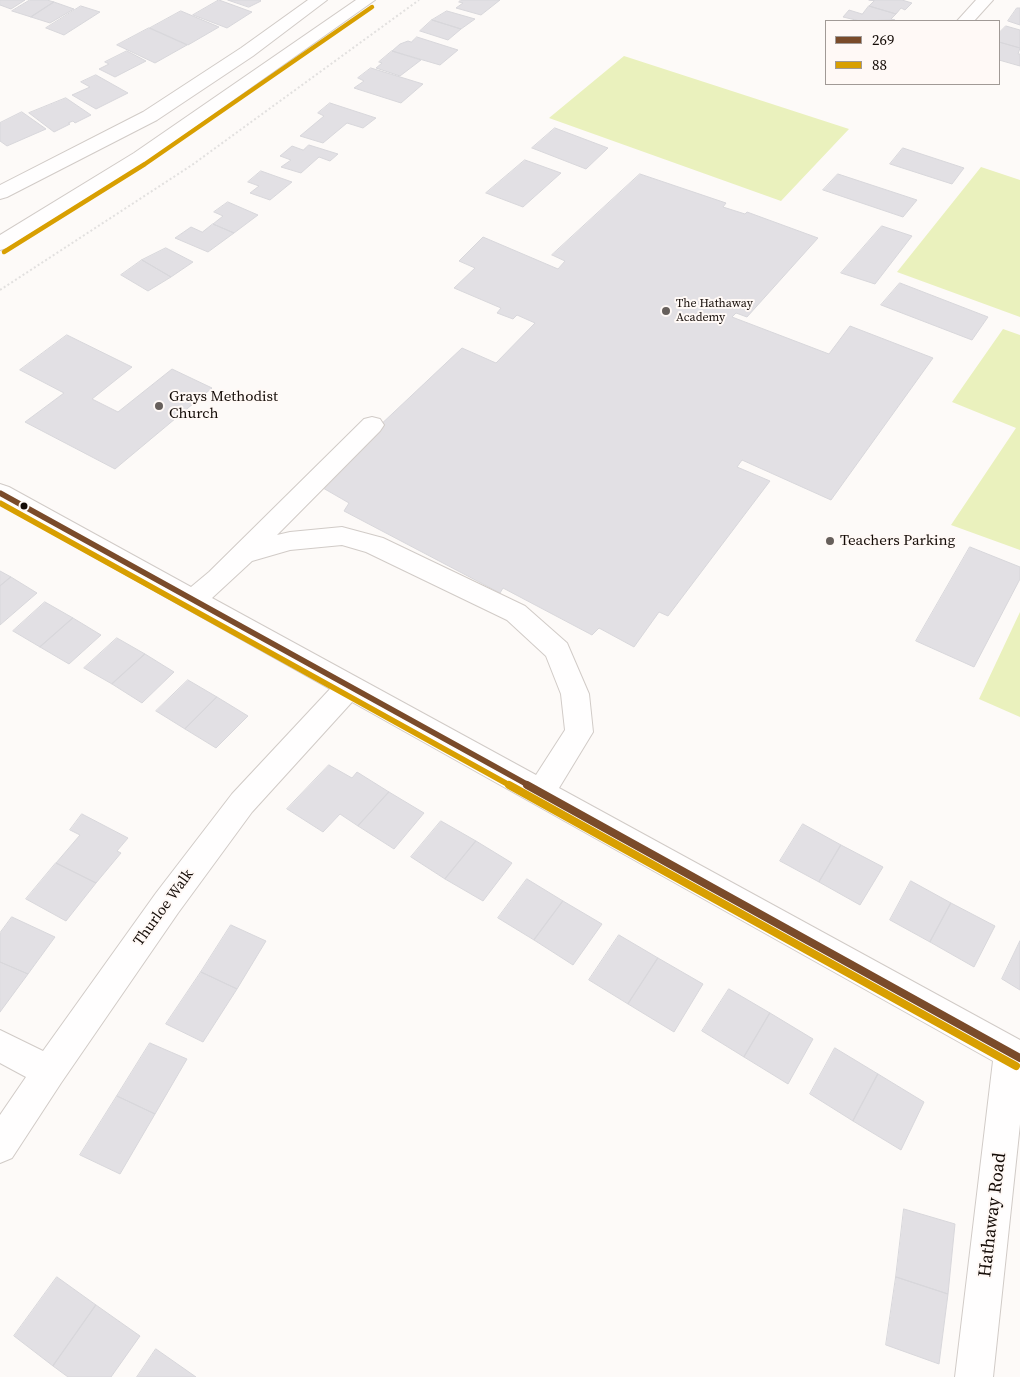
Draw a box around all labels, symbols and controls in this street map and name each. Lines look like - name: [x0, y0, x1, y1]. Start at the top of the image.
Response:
- legend: [825, 20, 1000, 85]
- text: 269: [872, 29, 895, 50]
- text: 88: [872, 54, 887, 75]
- place label: The Hathaway Academy: [676, 297, 753, 325]
- marker: The Hathaway Academy: [660, 305, 672, 317]
- place label: Grays Methodist Church: [169, 388, 278, 423]
- marker: Grays Methodist Church: [153, 400, 165, 412]
- unlabelled marker: [19, 501, 29, 511]
- place label: Teachers Parking: [840, 532, 955, 550]
- marker: Teachers Parking: [824, 535, 836, 547]
- street label: Thurloe Walk: [130, 866, 198, 950]
- street label: Hathaway Road: [975, 1152, 1011, 1278]

